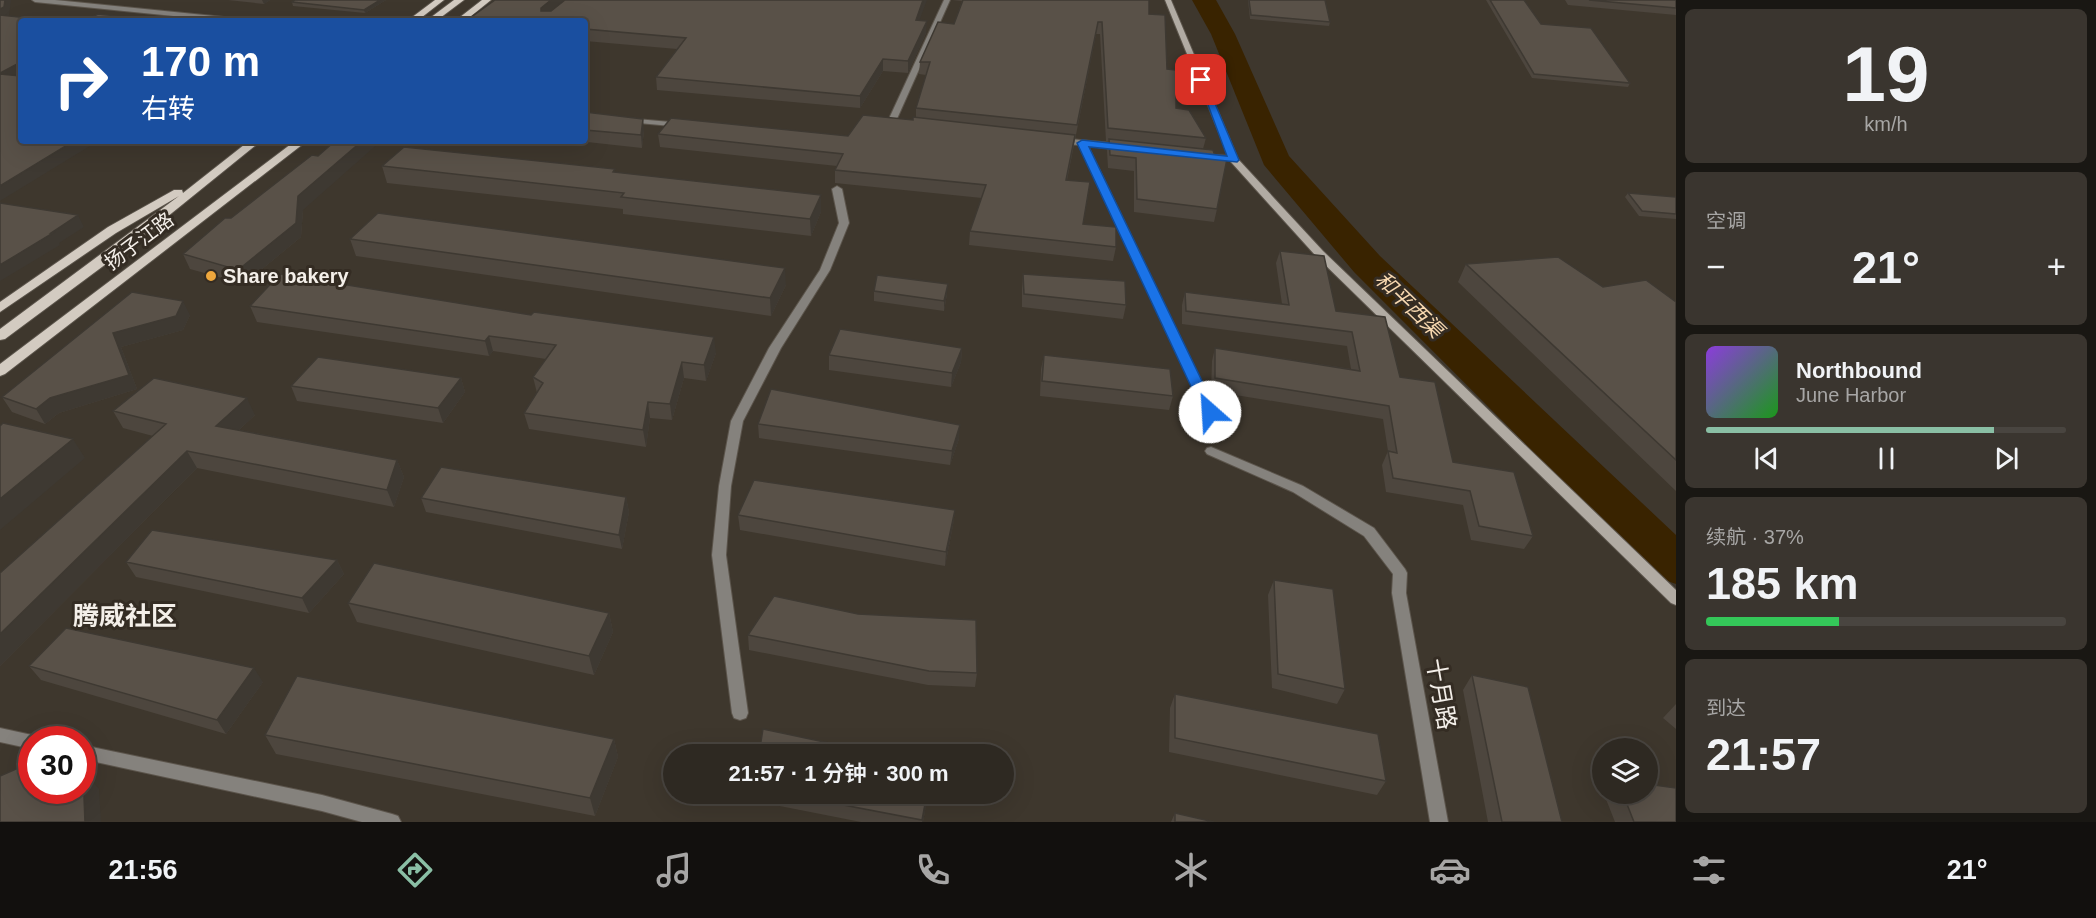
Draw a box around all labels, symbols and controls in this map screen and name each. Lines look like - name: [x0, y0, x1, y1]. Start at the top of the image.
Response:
- text: 19: [1843, 30, 1929, 118]
- text: 170 m: [141, 38, 260, 85]
- icon: right: [42, 42, 120, 120]
- pin: [1175, 54, 1226, 105]
- icon: arrive: [1184, 63, 1217, 96]
- text: 右转: [141, 94, 195, 124]
- text: km/h: [1864, 113, 1908, 135]
- street label: 扬子江路: [100, 208, 178, 274]
- text: 空调: [1706, 210, 1746, 232]
- text: 21°: [1852, 242, 1920, 293]
- text: −: [1706, 248, 1725, 285]
- text: +: [2047, 248, 2066, 285]
- place label: Share bakery: [223, 265, 350, 287]
- water label: 和平西渠: [1371, 267, 1450, 344]
- marker: Share bakery: [204, 269, 218, 283]
- text: Northbound: [1796, 358, 1922, 383]
- position arrow: [1178, 380, 1242, 444]
- text: June Harbor: [1796, 384, 1906, 406]
- icon: previous: [1750, 442, 1783, 475]
- icon: pause: [1870, 442, 1903, 475]
- icon: next: [1990, 442, 2023, 475]
- text: 续航 · 37%: [1706, 526, 1804, 548]
- text: 185 km: [1706, 558, 1859, 609]
- district label: 腾威社区: [73, 601, 177, 631]
- street label: 十月路: [1422, 656, 1461, 732]
- text: 到达: [1706, 697, 1746, 719]
- speed limit sign: 30: [18, 726, 96, 804]
- text: 21:57: [1706, 729, 1821, 780]
- map controls: [1592, 738, 1658, 804]
- button: layers: [1592, 738, 1658, 804]
- text: 21:57 · 1 分钟 · 300 m: [728, 761, 949, 786]
- icon: directions: [394, 849, 436, 891]
- icon: music: [653, 849, 695, 891]
- icon: phone: [912, 849, 954, 891]
- icon: climate: [1170, 849, 1212, 891]
- icon: car: [1429, 849, 1471, 891]
- icon: filters: [1688, 849, 1730, 891]
- text: 21:56: [108, 855, 177, 885]
- text: 21°: [1947, 855, 1988, 885]

